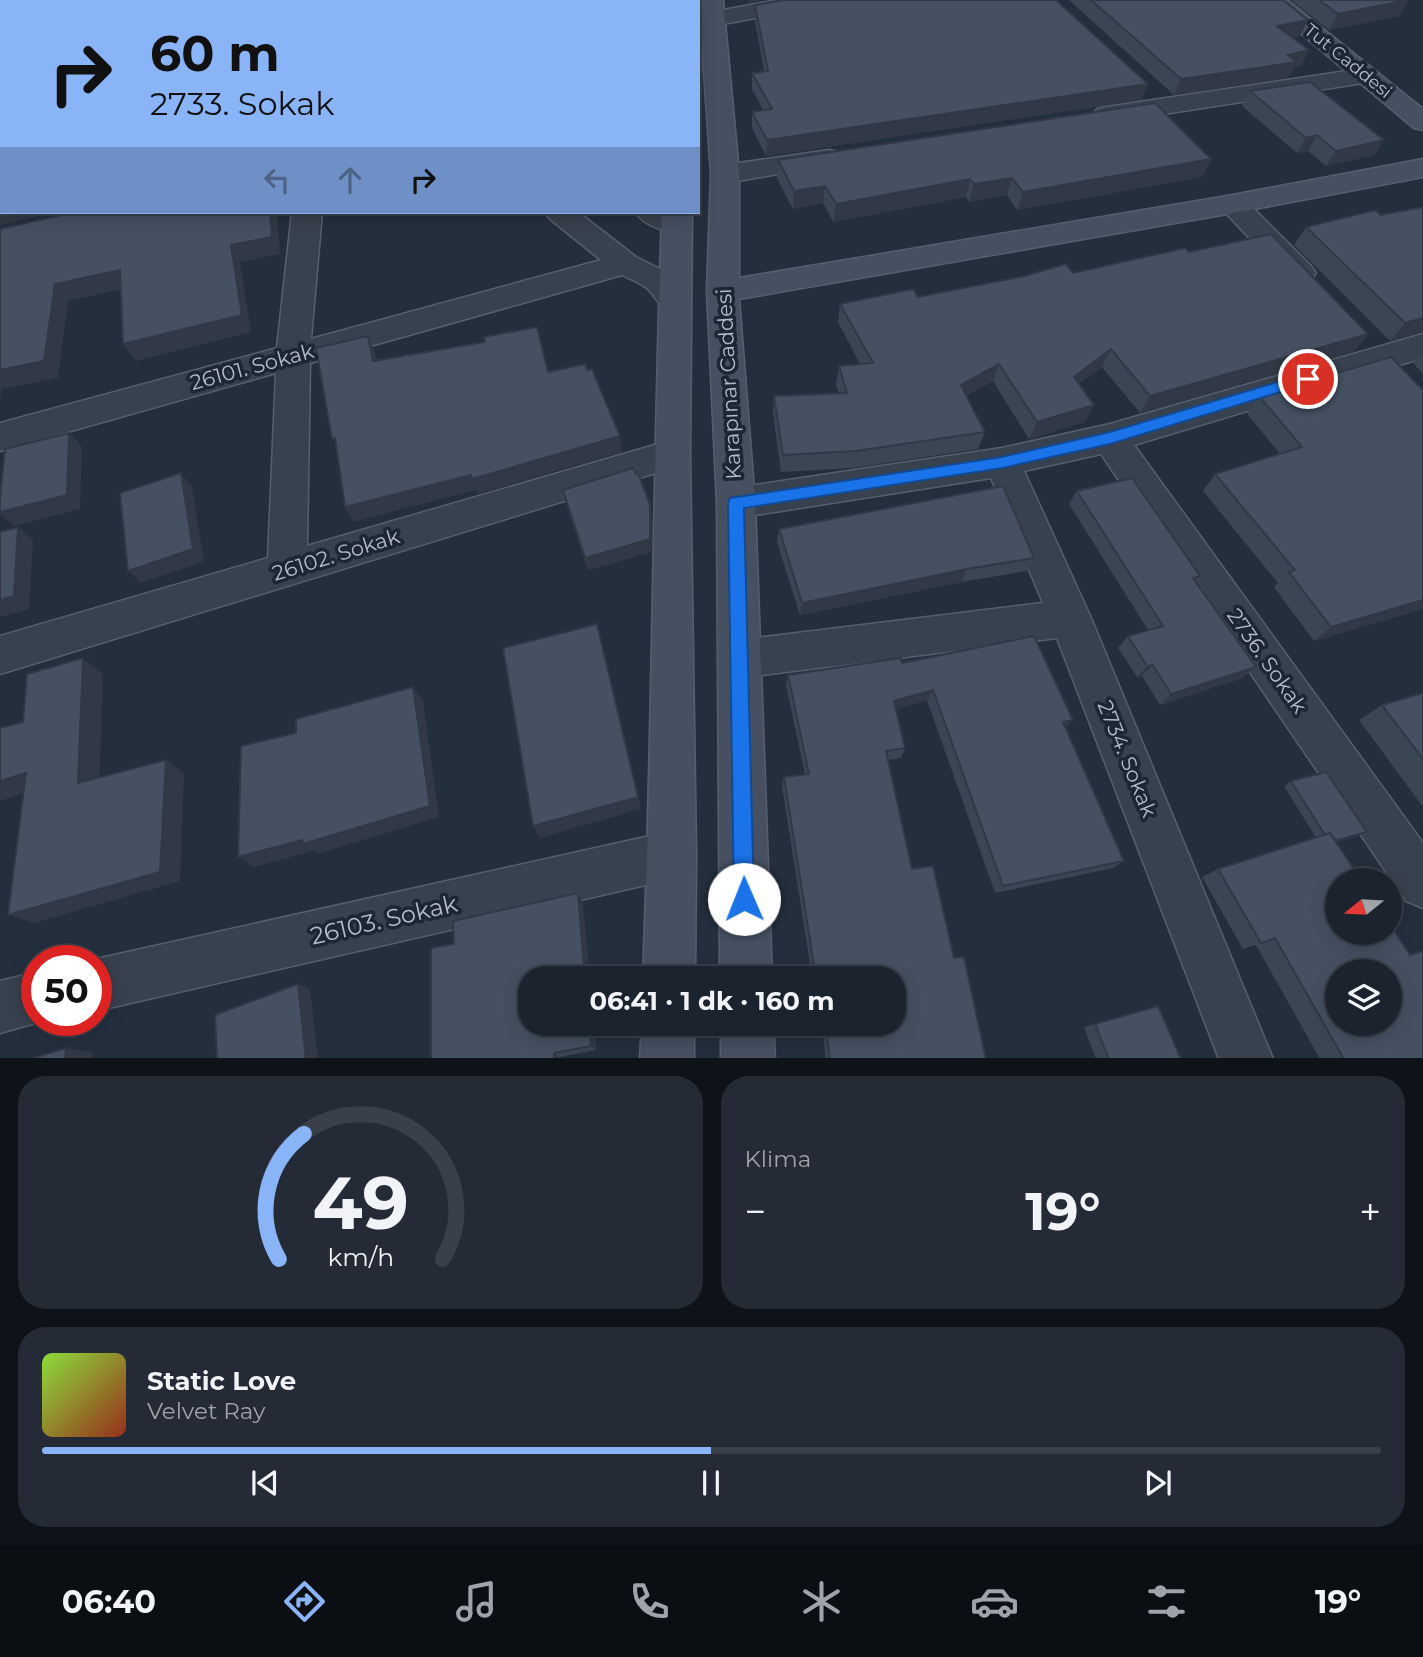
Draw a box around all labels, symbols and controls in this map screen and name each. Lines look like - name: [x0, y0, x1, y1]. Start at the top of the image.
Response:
- street label: Tut Caddesi: [1300, 19, 1396, 103]
- text: 60 m: [150, 24, 280, 83]
- icon: right: [35, 28, 126, 119]
- text: 2733. Sokak: [150, 84, 334, 123]
- icon: left: [258, 161, 296, 199]
- icon: ahead: [331, 161, 369, 199]
- icon: right: [404, 161, 442, 199]
- street label: Karapınar Caddesi: [711, 288, 746, 480]
- street label: 26101. Sokak: [187, 338, 317, 395]
- pin: [1278, 349, 1338, 409]
- icon: arrive: [1289, 360, 1327, 398]
- street label: 26102. Sokak: [269, 523, 403, 586]
- street label: 2736. Sokak: [1222, 603, 1313, 718]
- street label: 2734. Sokak: [1093, 697, 1162, 821]
- position arrow: [707, 862, 781, 936]
- north arrow: [1325, 868, 1402, 945]
- map controls: [1325, 868, 1402, 1036]
- street label: 26103. Sokak: [308, 888, 461, 950]
- speed limit sign: 50: [21, 945, 112, 1036]
- button: layers: [1325, 959, 1402, 1036]
- text: 06:41 · 1 dk · 160 m: [589, 985, 835, 1017]
- text: Klima: [745, 1145, 811, 1173]
- text: 49: [312, 1159, 408, 1247]
- text: 19°: [1025, 1180, 1100, 1243]
- text: −: [745, 1188, 766, 1235]
- text: +: [1359, 1188, 1381, 1235]
- text: km/h: [327, 1241, 394, 1271]
- text: Static Love: [147, 1365, 296, 1397]
- text: Velvet Ray: [147, 1397, 265, 1425]
- icon: previous: [246, 1464, 284, 1502]
- icon: pause: [692, 1464, 730, 1502]
- icon: next: [1139, 1464, 1177, 1502]
- icon: directions: [280, 1577, 329, 1626]
- icon: music: [452, 1577, 501, 1626]
- icon: phone: [625, 1577, 674, 1626]
- icon: climate: [797, 1577, 846, 1626]
- icon: car: [970, 1577, 1019, 1626]
- icon: filters: [1142, 1577, 1191, 1626]
- text: 06:40: [62, 1582, 156, 1621]
- text: 19°: [1315, 1582, 1361, 1621]

